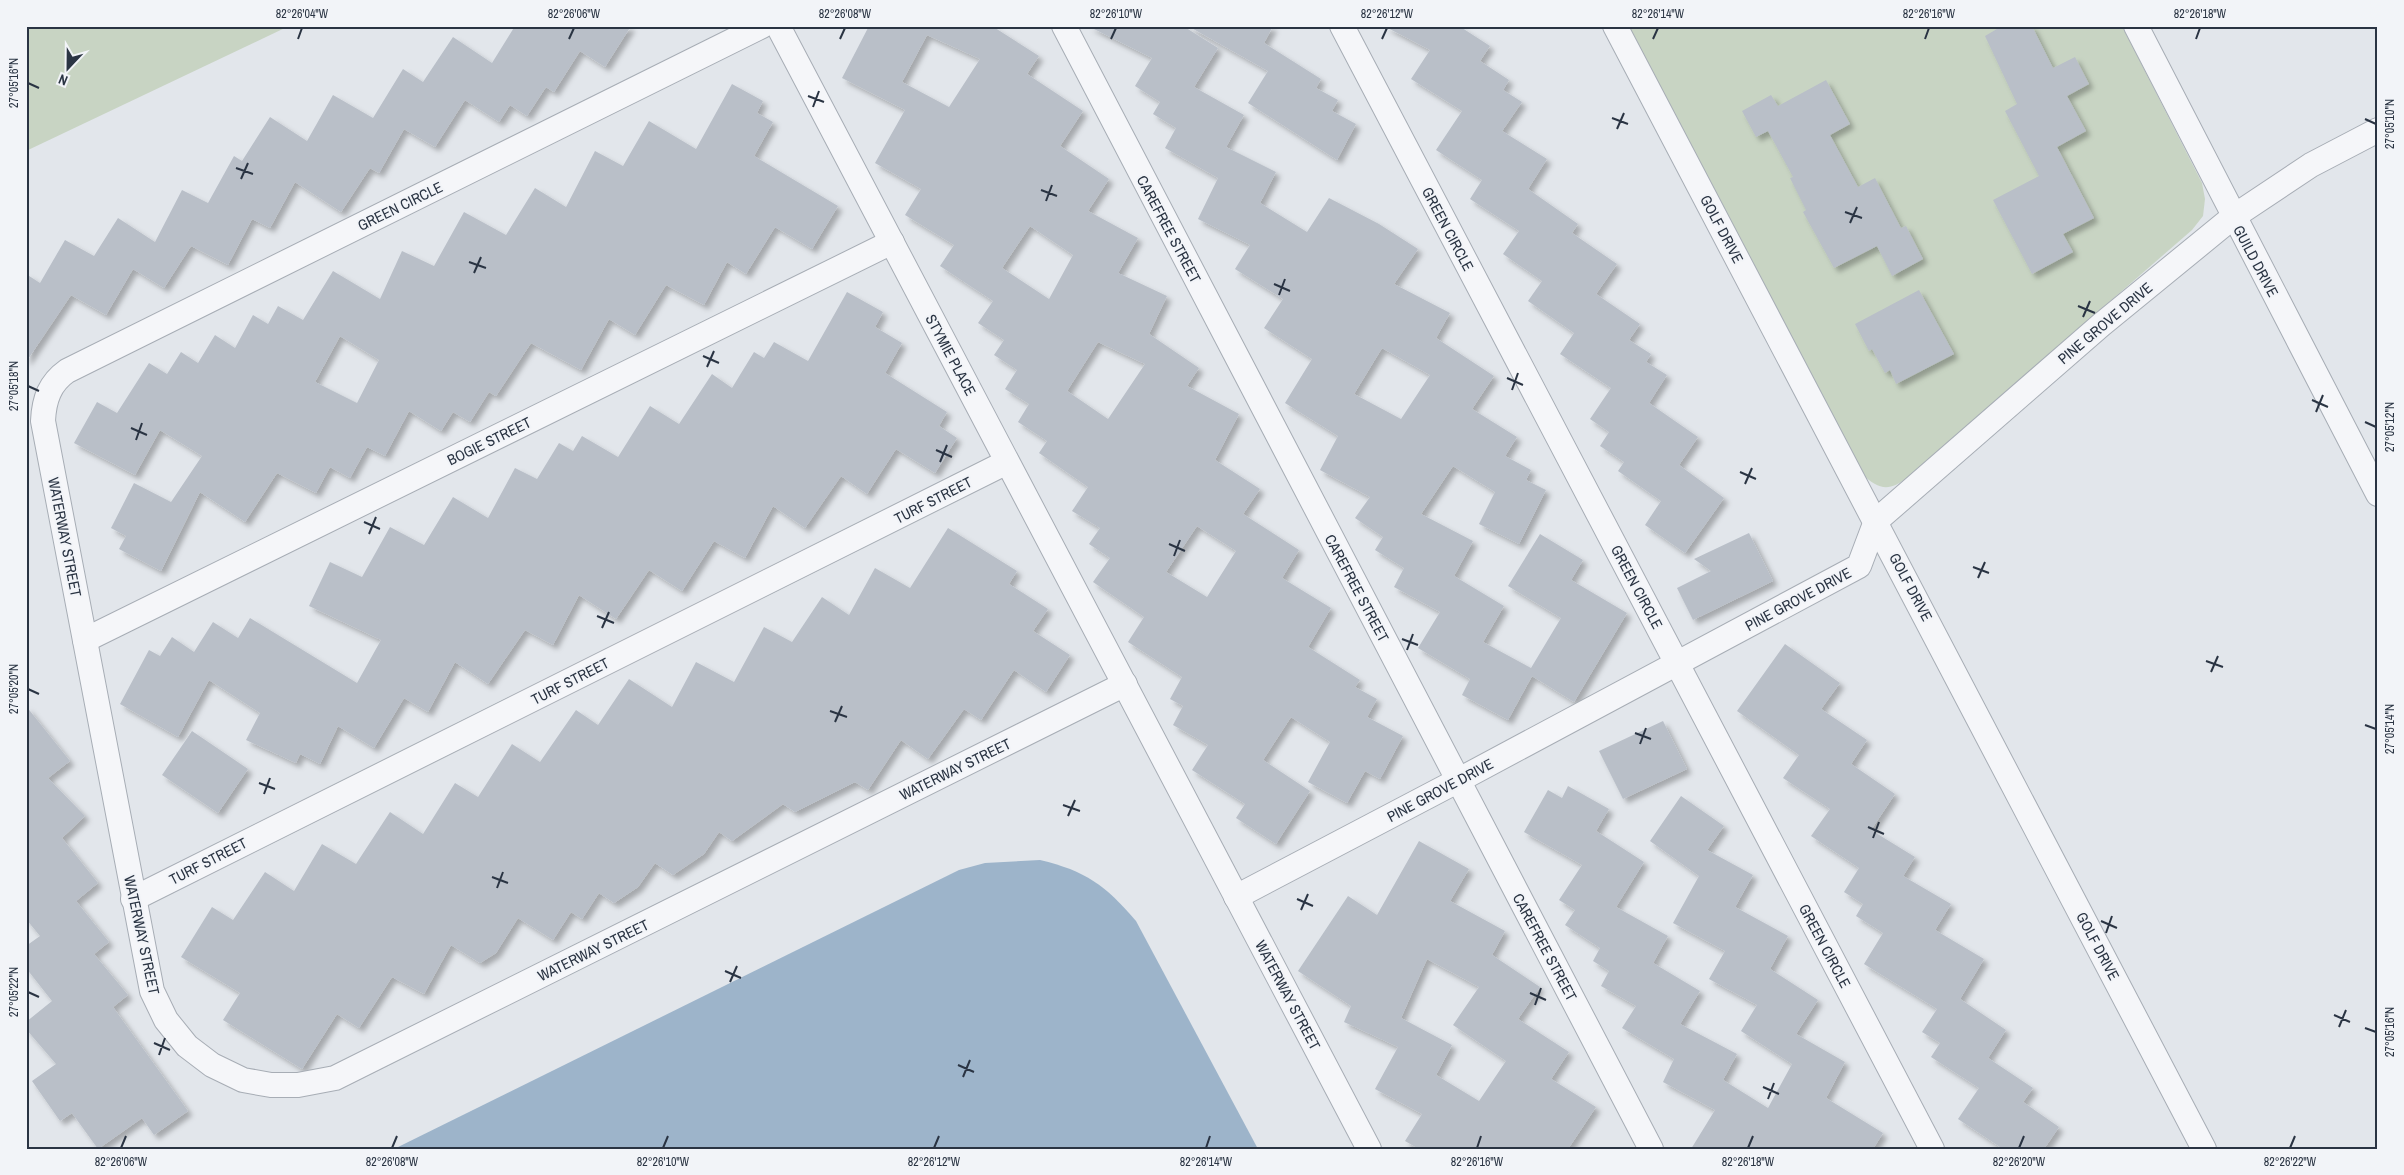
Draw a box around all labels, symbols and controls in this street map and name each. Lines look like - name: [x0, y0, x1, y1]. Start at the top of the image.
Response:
- text: 82°26'04"W: [276, 6, 329, 22]
- text: 82°26'06"W: [548, 6, 601, 22]
- text: 82°26'08"W: [819, 6, 872, 22]
- text: 82°26'10"W: [1090, 6, 1143, 22]
- text: 82°26'12"W: [1361, 6, 1414, 22]
- text: 82°26'14"W: [1632, 6, 1685, 22]
- text: 82°26'16"W: [1903, 6, 1956, 22]
- text: 82°26'18"W: [2174, 6, 2227, 22]
- north arrow: [42, 42, 92, 92]
- text: 27°05'16"N: [6, 58, 22, 108]
- text: N: [56, 70, 70, 90]
- text: 27°05'10"N: [2382, 99, 2398, 149]
- street label: CAREFREE STREET: [1132, 172, 1206, 287]
- street label: GREEN CIRCLE: [354, 176, 446, 236]
- street label: GREEN CIRCLE: [1417, 183, 1479, 275]
- street label: GOLF DRIVE: [1695, 191, 1749, 267]
- street label: GUILD DRIVE: [2228, 221, 2284, 301]
- street label: PINE GROVE DRIVE: [2053, 277, 2157, 369]
- street label: STYMIE PLACE: [921, 311, 981, 399]
- text: 27°05'18"N: [6, 361, 22, 411]
- text: 27°05'12"N: [2382, 402, 2398, 452]
- street label: BOGIE STREET: [444, 411, 535, 470]
- street label: TURF STREET: [890, 471, 976, 529]
- street label: WATERWAY STREET: [43, 475, 87, 599]
- street label: CAREFREE STREET: [1320, 531, 1394, 646]
- street label: GREEN CIRCLE: [1606, 541, 1668, 633]
- street label: GOLF DRIVE: [1884, 549, 1938, 625]
- street label: PINE GROVE DRIVE: [1741, 562, 1855, 636]
- street label: TURF STREET: [527, 652, 613, 710]
- text: 27°05'20"N: [6, 664, 22, 714]
- text: 27°05'14"N: [2382, 704, 2398, 754]
- street label: WATERWAY STREET: [896, 733, 1015, 805]
- street label: PINE GROVE DRIVE: [1383, 753, 1497, 827]
- street label: TURF STREET: [165, 832, 251, 890]
- street label: WATERWAY STREET: [119, 874, 165, 997]
- street label: CAREFREE STREET: [1508, 890, 1582, 1005]
- street label: GREEN CIRCLE: [1794, 900, 1856, 992]
- street label: GOLF DRIVE: [2071, 908, 2125, 984]
- street label: WATERWAY STREET: [534, 914, 653, 986]
- street label: WATERWAY STREET: [1250, 937, 1326, 1054]
- text: 27°05'22"N: [6, 967, 22, 1017]
- text: 27°05'16"N: [2382, 1007, 2398, 1057]
- text: 82°26'06"W: [95, 1154, 148, 1170]
- text: 82°26'08"W: [366, 1154, 419, 1170]
- text: 82°26'10"W: [637, 1154, 690, 1170]
- text: 82°26'12"W: [908, 1154, 961, 1170]
- text: 82°26'14"W: [1180, 1154, 1233, 1170]
- text: 82°26'16"W: [1451, 1154, 1504, 1170]
- text: 82°26'18"W: [1722, 1154, 1775, 1170]
- text: 82°26'20"W: [1993, 1154, 2046, 1170]
- text: 82°26'22"W: [2264, 1154, 2317, 1170]

